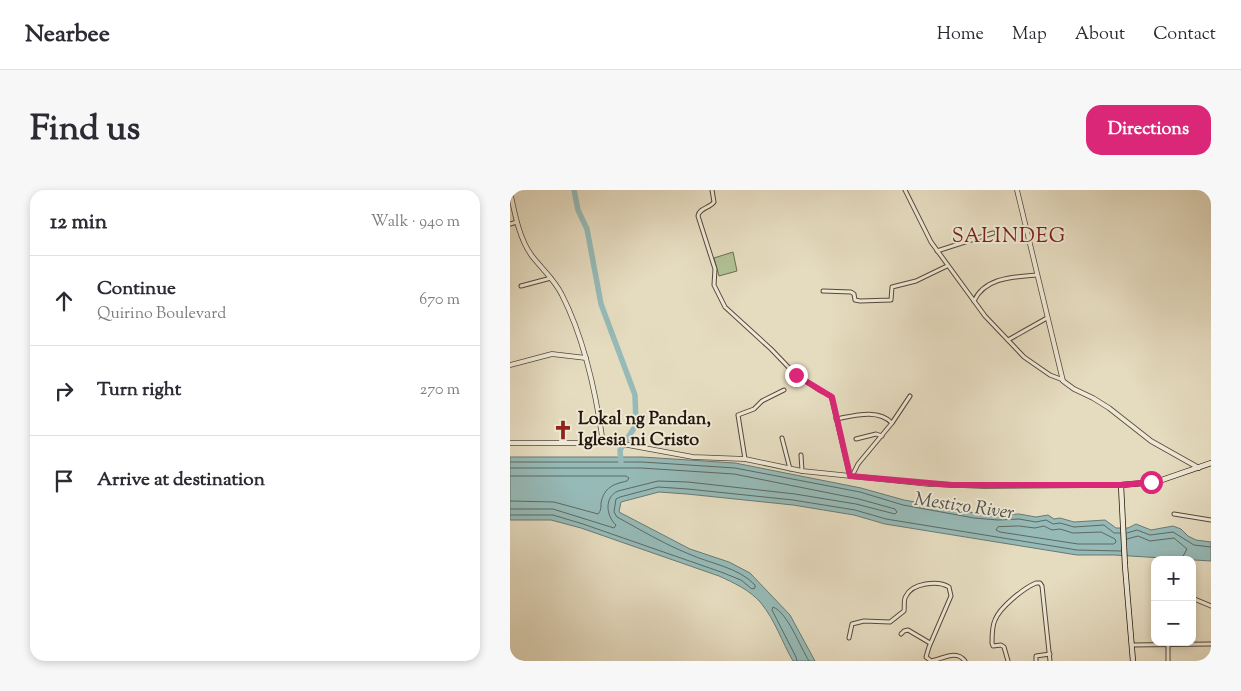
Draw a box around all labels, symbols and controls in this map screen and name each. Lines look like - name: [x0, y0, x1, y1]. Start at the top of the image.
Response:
- text: Nearbee: [25, 18, 110, 52]
- text: Home: [937, 22, 984, 48]
- text: Map: [1012, 22, 1047, 48]
- text: About: [1075, 22, 1125, 48]
- text: Contact: [1153, 22, 1216, 48]
- text: Find us: [30, 105, 140, 156]
- button: Directions: [1086, 105, 1211, 155]
- text: 12 min: [50, 208, 107, 238]
- text: Walk · 940 m: [371, 211, 460, 234]
- district label: SALINDEG: [952, 223, 1066, 252]
- text: Continue: [97, 276, 176, 303]
- icon: ahead: [50, 287, 78, 315]
- text: 670 m: [419, 289, 460, 312]
- text: Quirino Boulevard: [97, 303, 226, 326]
- route end: [785, 364, 808, 387]
- icon: right: [50, 377, 78, 405]
- text: Turn right: [97, 377, 181, 404]
- text: 270 m: [420, 379, 460, 402]
- place label: Lokal ng Pandan, Iglesia ni Cristo: [578, 407, 711, 454]
- church icon: Lokal ng Pandan, Iglesia ni Cristo: [552, 419, 574, 441]
- icon: arrive: [50, 467, 78, 495]
- text: Arrive at destination: [97, 467, 265, 494]
- route start: [1140, 471, 1163, 494]
- water label: Mestizo River: [912, 487, 1016, 527]
- map controls: [1151, 556, 1196, 646]
- button: +: [1151, 556, 1196, 601]
- button: −: [1151, 601, 1196, 646]

